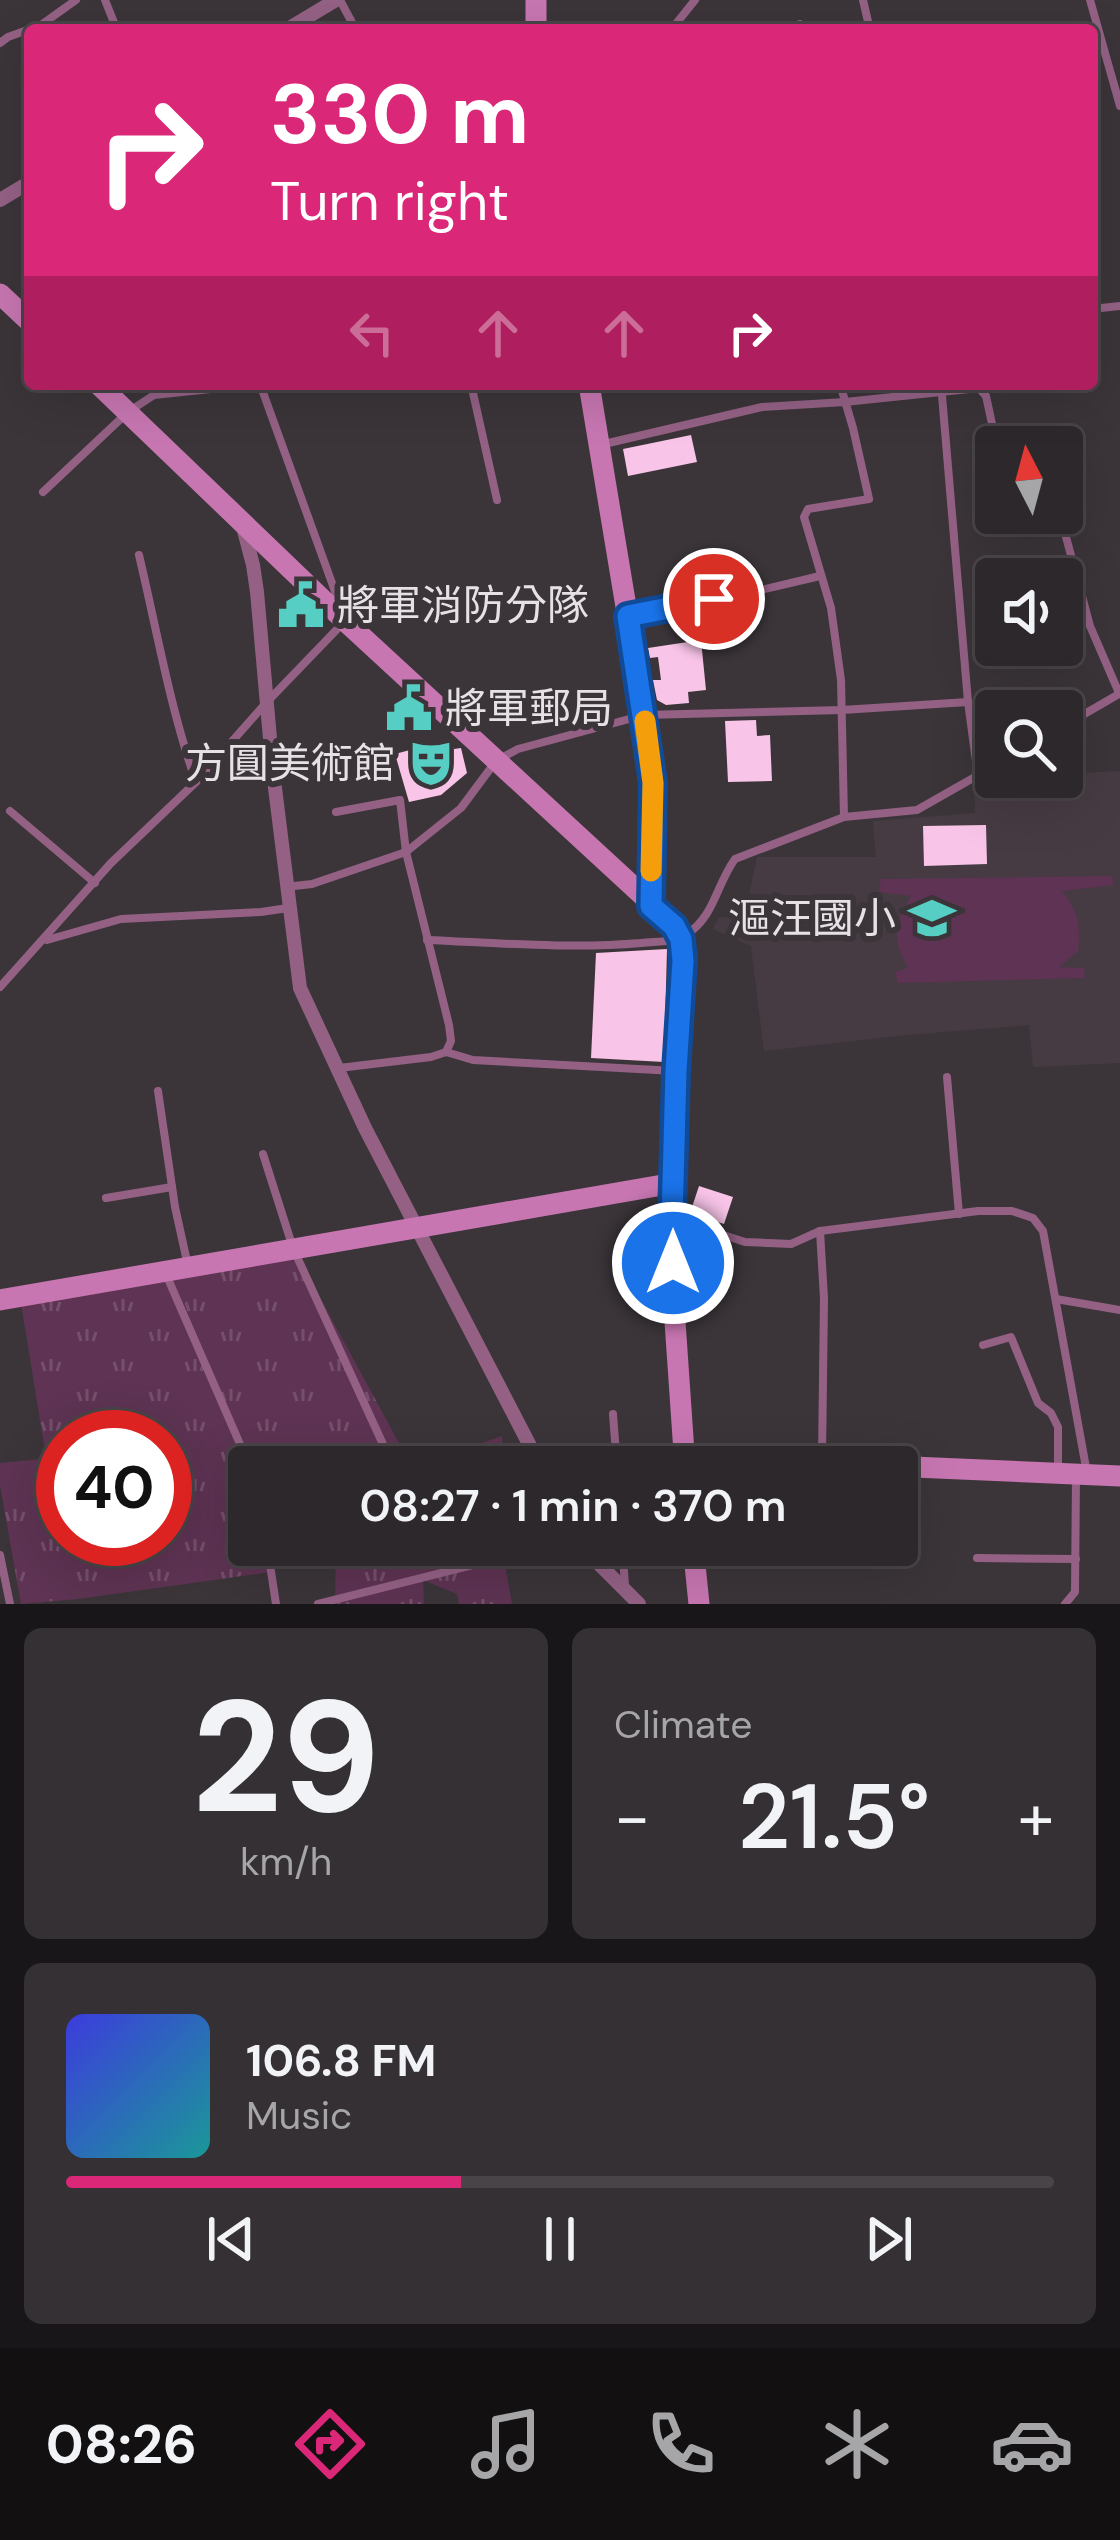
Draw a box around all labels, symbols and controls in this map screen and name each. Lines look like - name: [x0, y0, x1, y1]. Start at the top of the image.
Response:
- text: 330 m: [270, 60, 529, 169]
- icon: right: [72, 72, 228, 228]
- text: Turn right: [270, 166, 509, 237]
- icon: left: [339, 300, 405, 366]
- icon: ahead: [465, 300, 531, 366]
- icon: ahead: [591, 300, 657, 366]
- icon: right: [717, 300, 783, 366]
- north arrow: [975, 426, 1083, 534]
- map controls: [975, 426, 1083, 798]
- pin: [663, 548, 765, 650]
- button: sound: [975, 558, 1083, 666]
- icon: arrive: [681, 566, 747, 632]
- place label: 將軍消防分隊: [337, 578, 589, 633]
- public building icon: 將軍消防分隊: [276, 580, 326, 630]
- place label: 將軍郵局: [445, 681, 613, 736]
- public building icon: 將軍郵局: [384, 683, 434, 733]
- button: search: [975, 690, 1083, 798]
- place label: 方圓美術館: [185, 736, 395, 791]
- theatre icon: 方圓美術館: [406, 738, 456, 788]
- place label: 漚汪國小: [728, 891, 896, 946]
- school or university icon: 漚汪國小: [907, 893, 957, 943]
- position arrow: [610, 1200, 736, 1326]
- speed limit sign: 40: [36, 1410, 192, 1566]
- text: 08:27 · 1 min · 370 m: [360, 1476, 786, 1535]
- text: 29: [192, 1656, 380, 1859]
- text: Climate: [614, 1699, 752, 1750]
- text: 21.5°: [738, 1759, 930, 1876]
- text: −: [614, 1775, 650, 1860]
- text: +: [1018, 1775, 1054, 1860]
- text: km/h: [240, 1836, 332, 1887]
- text: 106.8 FM: [246, 2031, 436, 2090]
- text: Music: [246, 2090, 352, 2141]
- icon: previous: [198, 2206, 264, 2272]
- icon: pause: [527, 2206, 593, 2272]
- icon: next: [856, 2206, 922, 2272]
- icon: directions: [288, 2402, 372, 2486]
- icon: music: [464, 2402, 548, 2486]
- icon: phone: [639, 2402, 723, 2486]
- icon: climate: [815, 2402, 899, 2486]
- icon: car: [990, 2402, 1074, 2486]
- text: 08:26: [46, 2409, 197, 2480]

